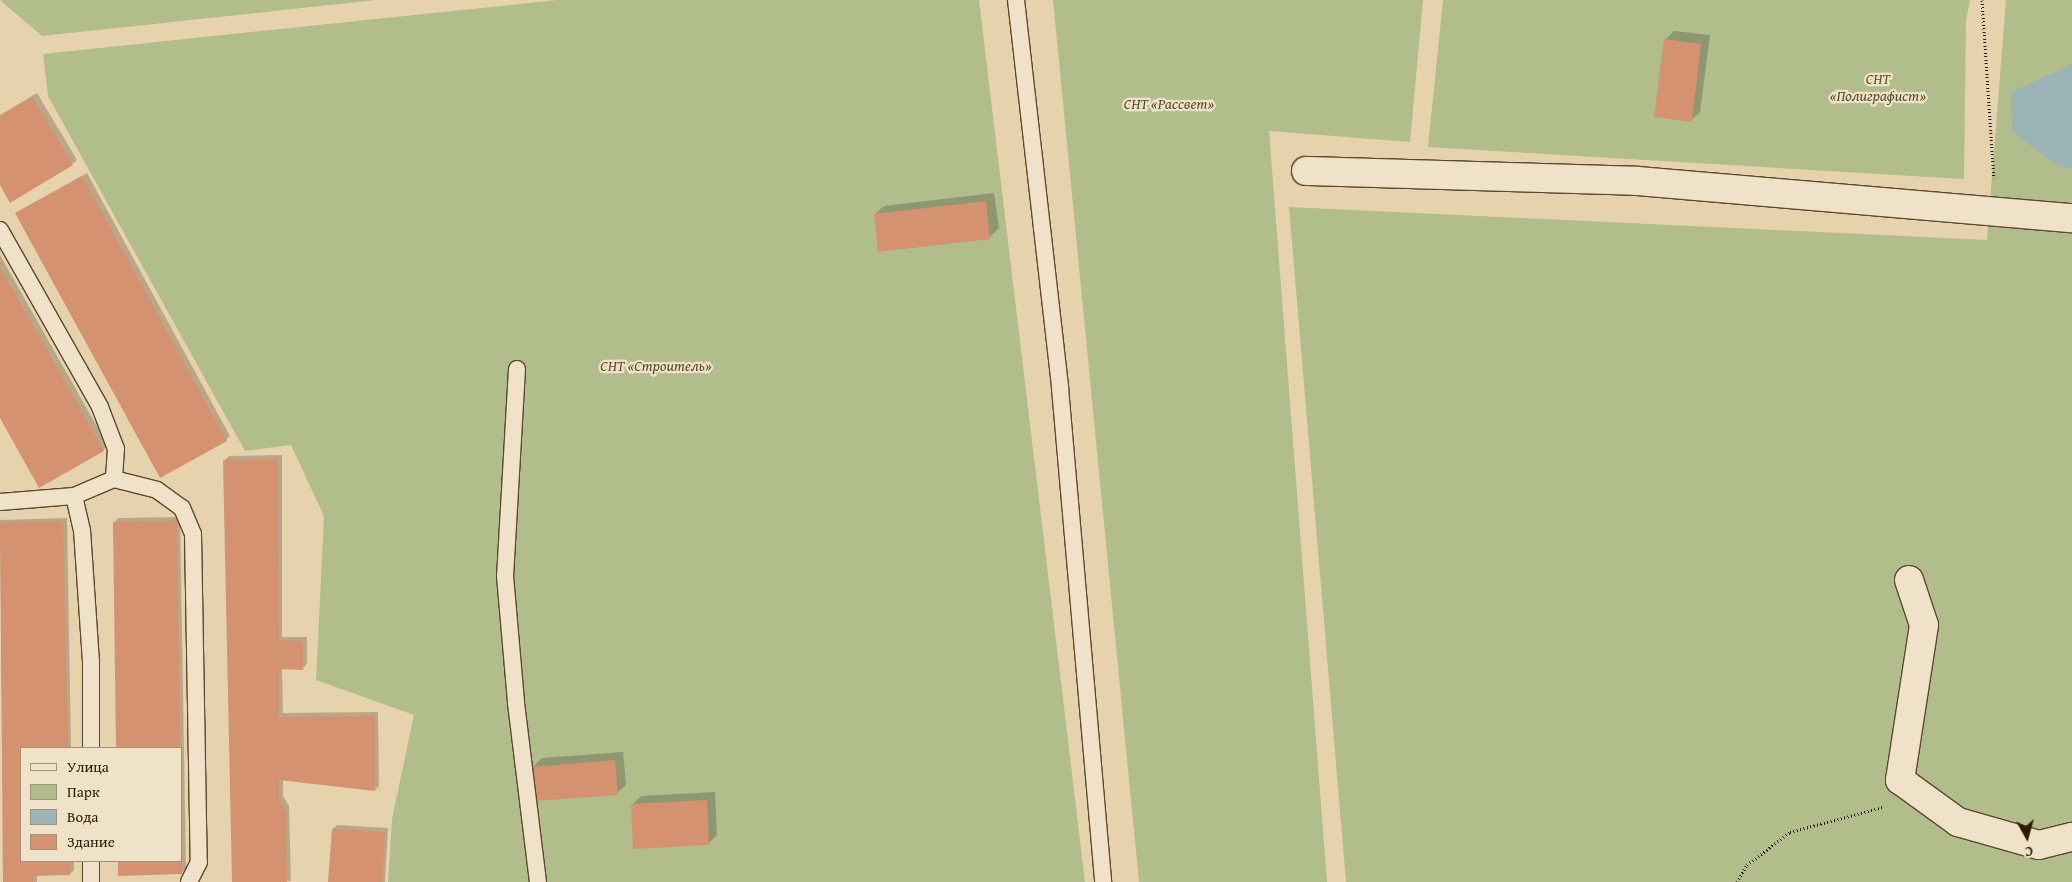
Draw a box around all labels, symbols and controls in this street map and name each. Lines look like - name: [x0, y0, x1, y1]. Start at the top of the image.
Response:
- park label: СНТ «Полиграфист»: [1830, 69, 1926, 104]
- park label: СНТ «Рассвет»: [1124, 95, 1214, 113]
- park label: СНТ «Строитель»: [600, 357, 712, 375]
- legend: [20, 747, 182, 862]
- text: Улица: [67, 756, 109, 777]
- text: Парк: [67, 781, 100, 802]
- text: Вода: [67, 806, 98, 827]
- north arrow: [2002, 812, 2052, 862]
- text: Здание: [67, 831, 115, 852]
- text: С: [2024, 841, 2034, 862]

